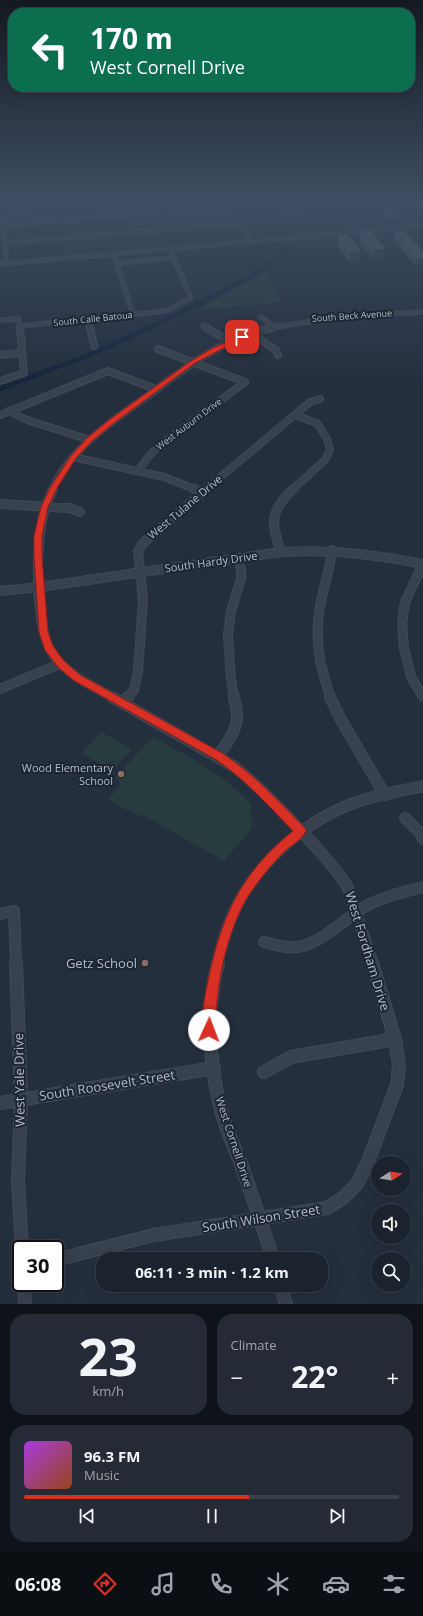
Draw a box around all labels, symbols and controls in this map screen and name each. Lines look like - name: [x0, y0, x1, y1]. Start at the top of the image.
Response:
- text: 170 m: [90, 19, 173, 57]
- icon: left: [24, 24, 76, 76]
- text: West Cornell Drive: [90, 55, 245, 79]
- street label: South Beck Avenue: [311, 306, 393, 325]
- street label: South Calle Batoua: [53, 308, 133, 329]
- pin: [225, 320, 259, 354]
- icon: arrive: [231, 326, 253, 348]
- street label: West Auburn Drive: [153, 395, 224, 453]
- street label: West Tulane Drive: [144, 471, 225, 542]
- street label: South Hardy Drive: [164, 548, 258, 575]
- place label: Wood Elementary School: [22, 760, 113, 788]
- marker: Wood Elementary School: [116, 769, 126, 779]
- street label: West Fordham Drive: [341, 889, 395, 1013]
- place label: Getz School: [66, 954, 137, 972]
- marker: Getz School: [140, 958, 150, 968]
- position arrow: [188, 1009, 230, 1051]
- street label: West Yale Drive: [9, 1033, 29, 1127]
- street label: South Roosevelt Street: [38, 1065, 177, 1105]
- street label: West Cornell Drive: [213, 1095, 256, 1189]
- north arrow: [371, 1156, 411, 1196]
- map controls: [371, 1156, 411, 1292]
- street label: South Wilson Street: [201, 1200, 322, 1236]
- button: sound: [371, 1204, 411, 1244]
- speed limit sign: 30: [12, 1240, 64, 1292]
- button: search: [371, 1252, 411, 1292]
- text: 06:11 · 3 min · 1.2 km: [135, 1262, 289, 1282]
- text: 23: [79, 1320, 138, 1391]
- text: Climate: [231, 1336, 276, 1354]
- text: 22°: [291, 1356, 338, 1397]
- text: −: [231, 1362, 243, 1392]
- text: +: [386, 1362, 399, 1392]
- text: km/h: [92, 1382, 124, 1400]
- text: 96.3 FM: [84, 1446, 140, 1466]
- text: Music: [84, 1466, 119, 1484]
- icon: previous: [76, 1505, 98, 1527]
- icon: pause: [201, 1505, 223, 1527]
- icon: next: [326, 1505, 348, 1527]
- icon: directions: [91, 1570, 119, 1598]
- icon: music: [149, 1570, 177, 1598]
- icon: phone: [207, 1570, 235, 1598]
- icon: climate: [264, 1570, 292, 1598]
- icon: car: [322, 1570, 350, 1598]
- icon: filters: [380, 1570, 408, 1598]
- text: 06:08: [15, 1572, 61, 1596]

